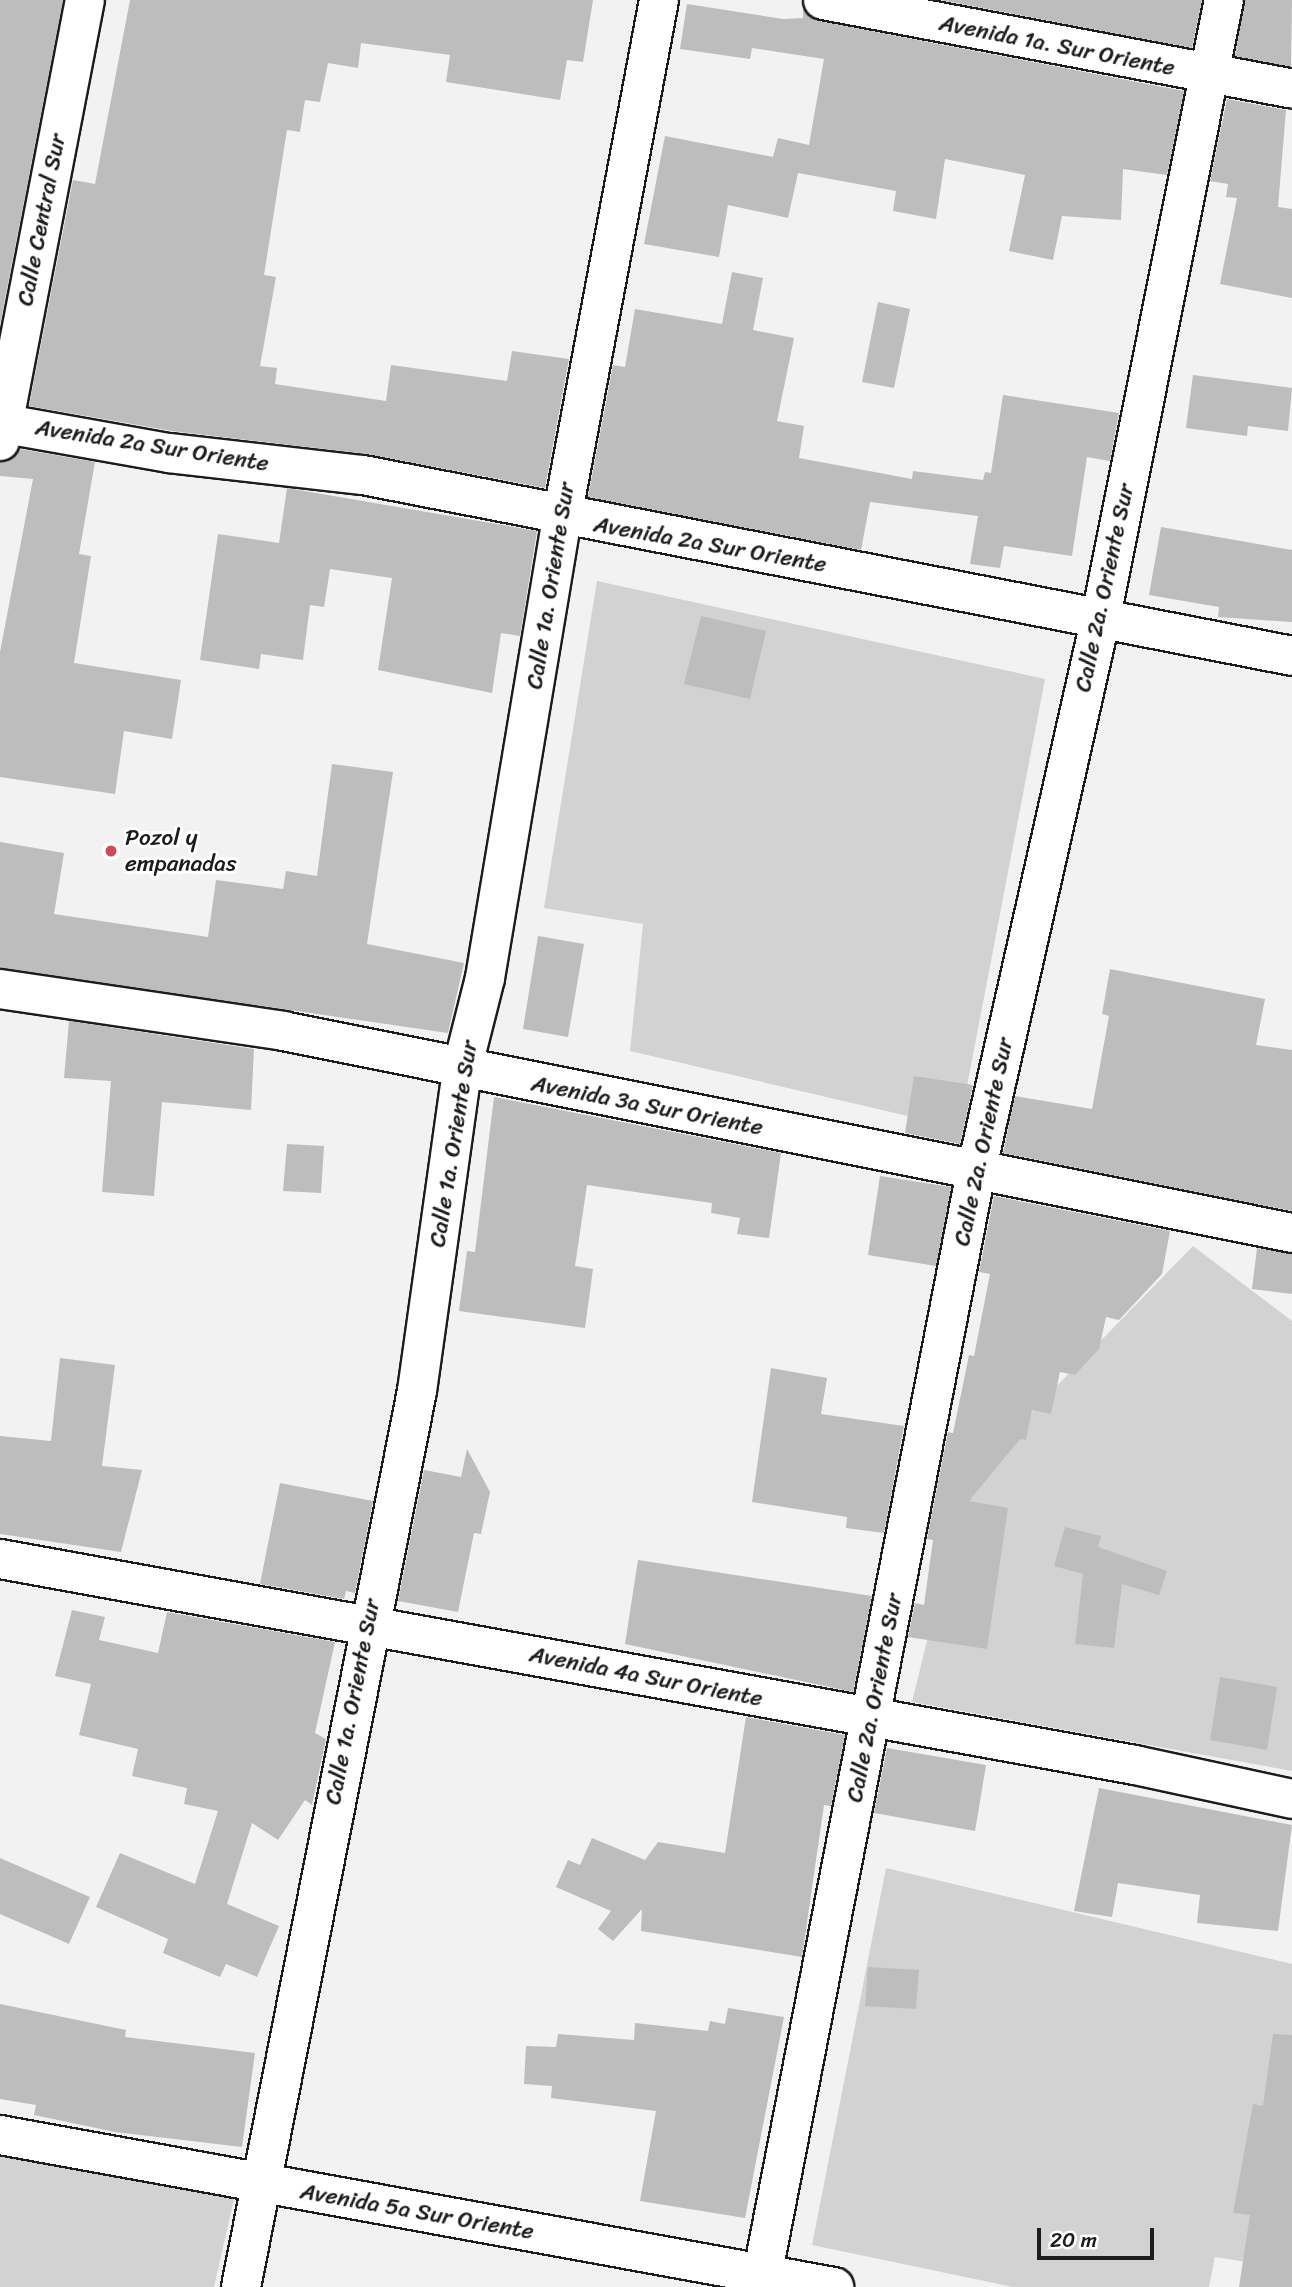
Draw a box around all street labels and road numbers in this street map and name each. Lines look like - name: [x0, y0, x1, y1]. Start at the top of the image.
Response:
- street label: Avenida 1a. Sur Oriente: [938, 10, 1176, 82]
- street label: Calle Central Sur: [12, 131, 72, 309]
- street label: Avenida 2a Sur Oriente: [34, 414, 270, 478]
- street label: Calle 1a. Oriente Sur: [521, 481, 581, 691]
- street label: Calle 2a. Oriente Sur: [1069, 481, 1141, 695]
- street label: Avenida 2a Sur Oriente: [592, 511, 828, 579]
- street label: Calle 2a. Oriente Sur: [948, 1035, 1020, 1249]
- street label: Calle 1a. Oriente Sur: [424, 1039, 484, 1249]
- street label: Avenida 3a Sur Oriente: [530, 1070, 764, 1142]
- street label: Calle 2a. Oriente Sur: [841, 1591, 909, 1805]
- street label: Calle 1a. Oriente Sur: [320, 1597, 386, 1807]
- street label: Avenida 4a Sur Oriente: [528, 1641, 764, 1713]
- street label: Avenida 5a Sur Oriente: [299, 2178, 535, 2246]

